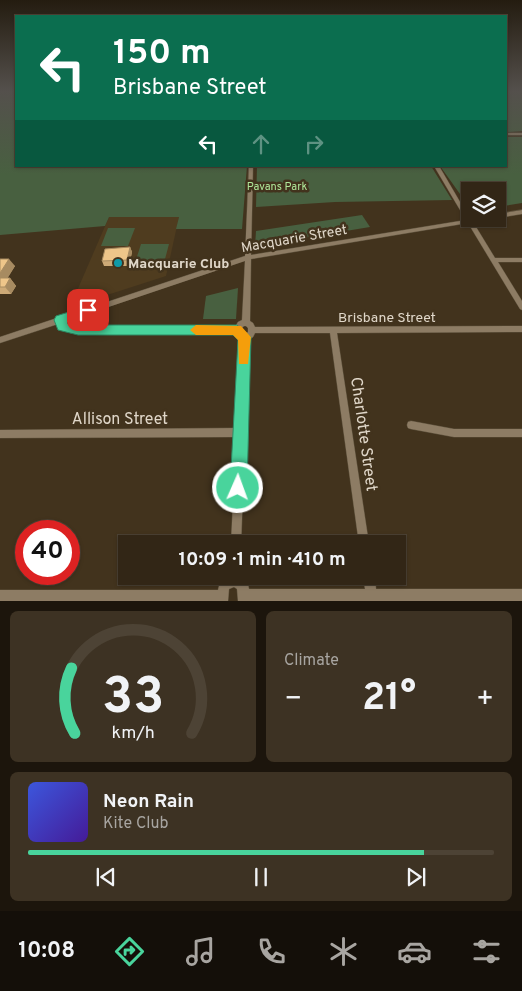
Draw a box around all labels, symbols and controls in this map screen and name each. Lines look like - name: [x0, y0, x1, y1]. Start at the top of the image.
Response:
- text: 150 m: [113, 32, 211, 76]
- icon: left: [30, 35, 95, 100]
- text: Brisbane Street: [113, 75, 267, 102]
- icon: left: [194, 130, 222, 158]
- icon: ahead: [247, 130, 275, 158]
- icon: right: [300, 130, 328, 158]
- park label: Pavans Park: [247, 180, 307, 194]
- map controls: [461, 182, 506, 227]
- button: layers: [461, 182, 506, 227]
- street label: Macquarie Street: [240, 222, 349, 257]
- place label: Macquarie Club: [128, 256, 229, 273]
- marker: Macquarie Club: [112, 257, 124, 269]
- pin: [67, 289, 109, 331]
- icon: arrive: [74, 296, 102, 324]
- street label: Brisbane Street: [338, 310, 436, 327]
- street label: Charlotte Street: [345, 376, 381, 493]
- street label: Allison Street: [72, 410, 168, 430]
- position arrow: [211, 461, 263, 513]
- speed limit sign: 40: [15, 520, 80, 585]
- text: 10:09 · 1 min · 410 m: [178, 548, 346, 572]
- text: Climate: [284, 651, 339, 671]
- text: 33: [102, 666, 164, 732]
- text: 21°: [362, 675, 416, 724]
- text: −: [284, 682, 302, 718]
- text: +: [476, 682, 494, 718]
- text: km/h: [111, 722, 155, 745]
- text: Neon Rain: [103, 790, 194, 814]
- text: Kite Club: [103, 814, 168, 834]
- icon: previous: [92, 863, 120, 891]
- icon: pause: [247, 863, 275, 891]
- icon: next: [402, 863, 430, 891]
- icon: directions: [112, 934, 147, 969]
- icon: music: [183, 934, 218, 969]
- icon: phone: [254, 934, 289, 969]
- icon: climate: [326, 934, 361, 969]
- icon: car: [397, 934, 432, 969]
- icon: filters: [469, 934, 504, 969]
- text: 10:08: [18, 938, 75, 965]

